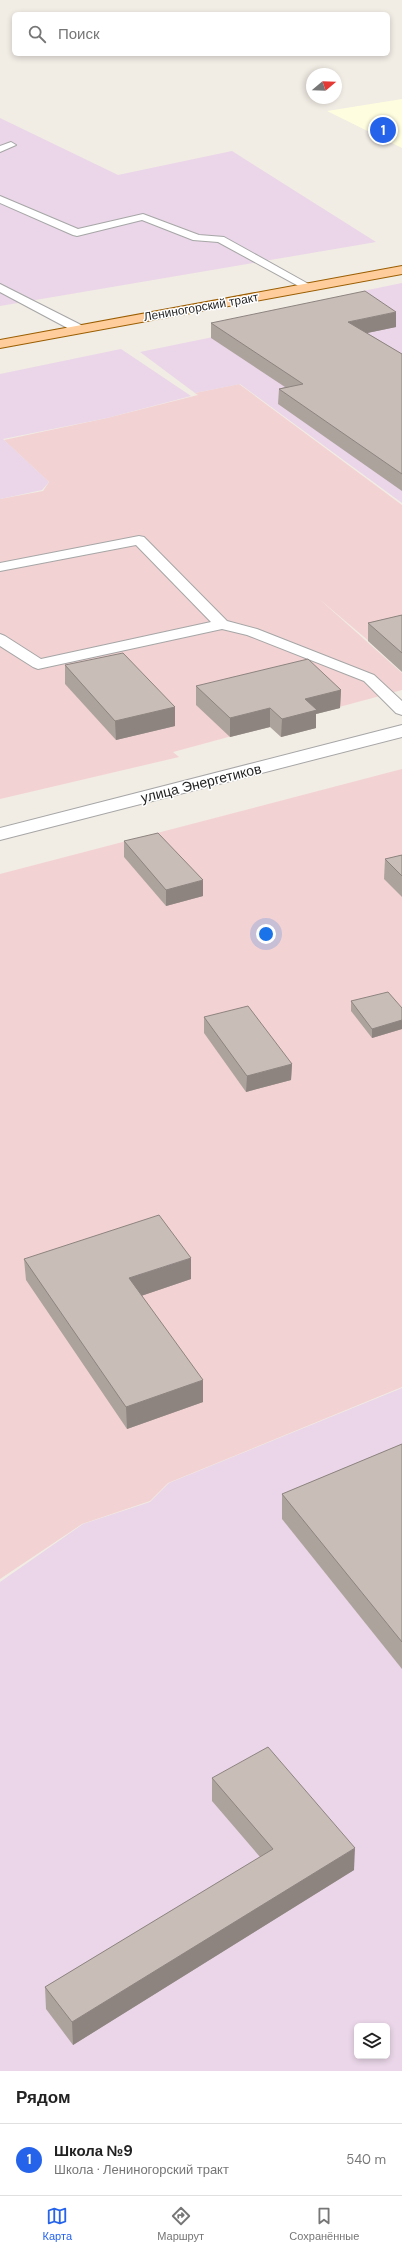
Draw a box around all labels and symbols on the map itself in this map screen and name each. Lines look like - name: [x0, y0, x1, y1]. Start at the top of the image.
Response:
- north arrow: [306, 68, 342, 104]
- pin: 1: [370, 115, 396, 145]
- street label: Лениногорский тракт: [142, 289, 260, 325]
- street label: улица Энергетиков: [139, 759, 263, 807]
- your location: [256, 924, 276, 944]

